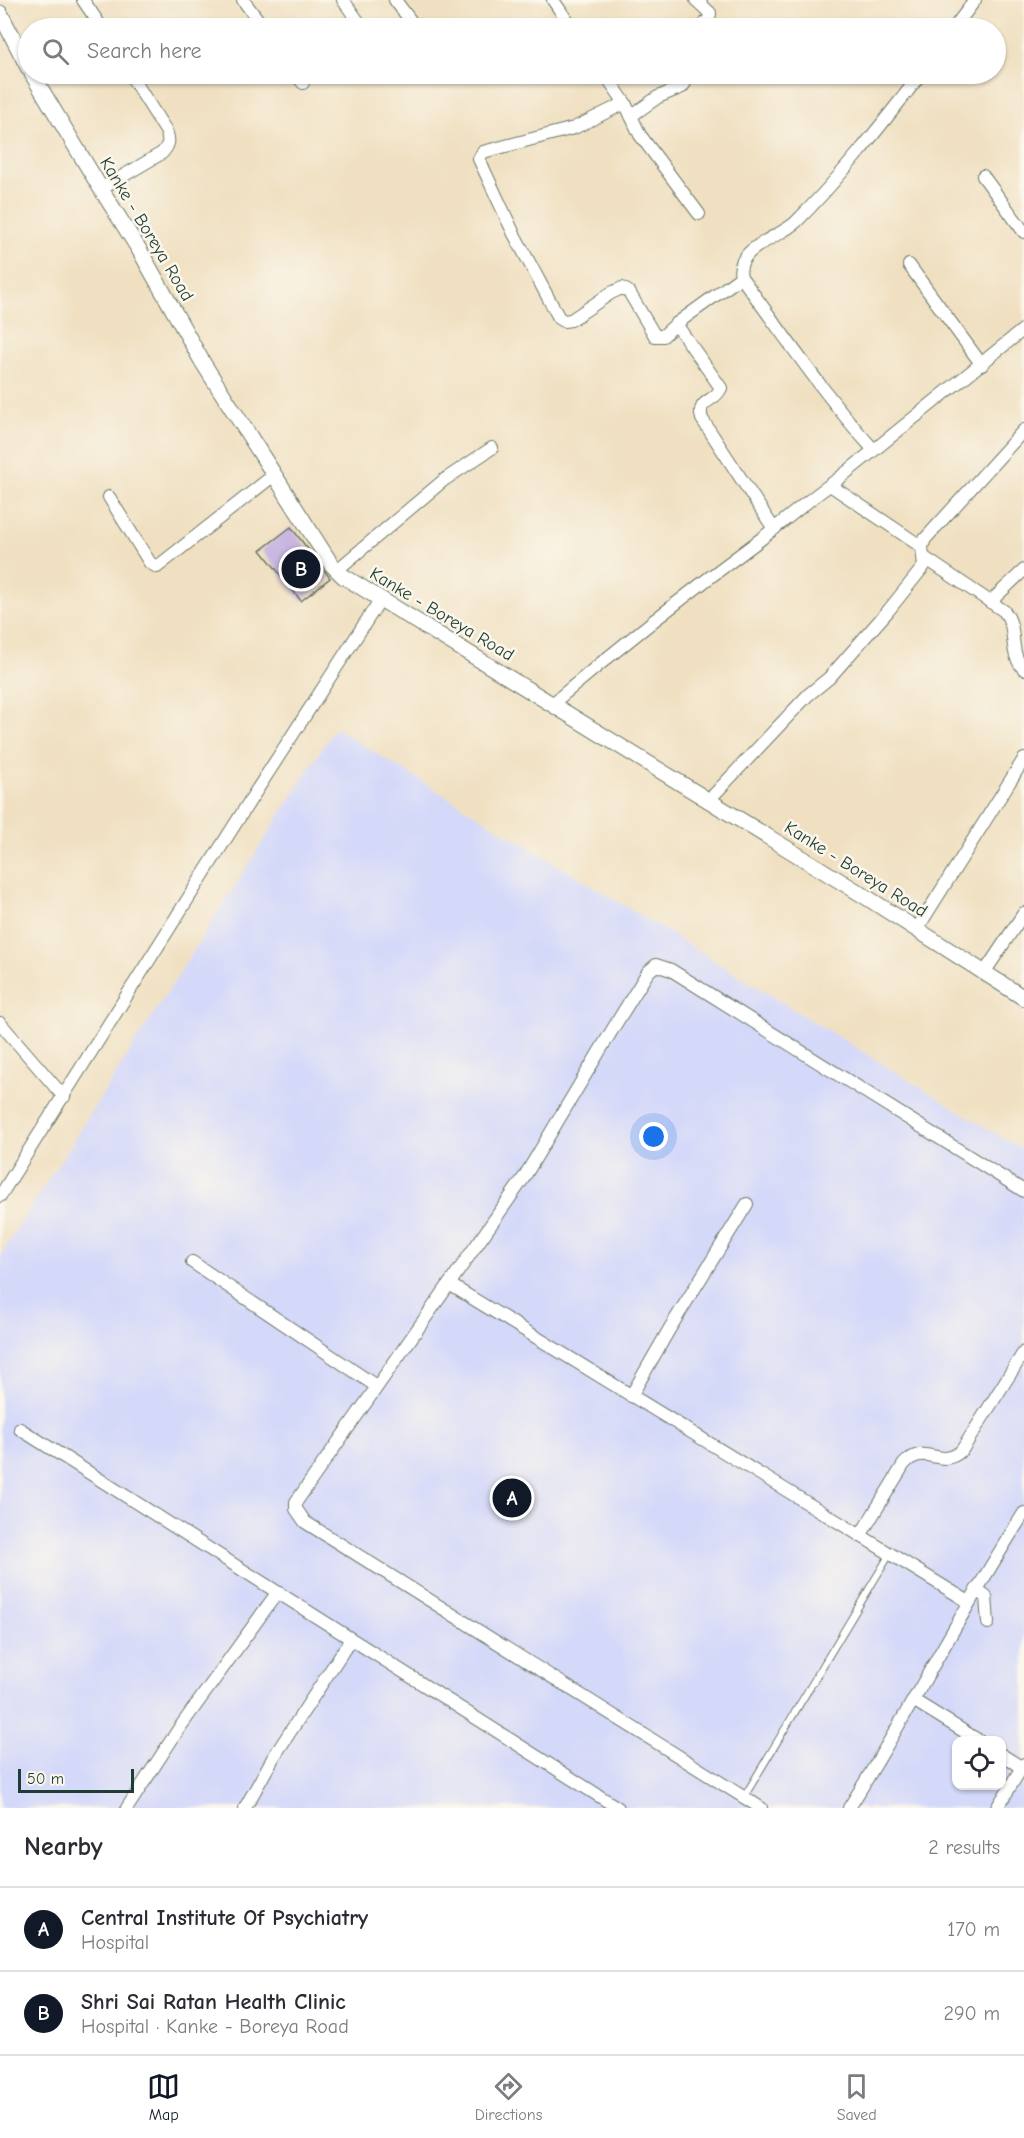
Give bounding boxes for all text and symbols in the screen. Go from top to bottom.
search box [18,18,1006,84]
icon: search [39,35,72,68]
text: Search here [87,38,202,64]
street label: Kanke - Boreya Road [95,153,198,305]
pin: B [282,546,320,592]
street label: Kanke - Boreya Road [366,563,518,666]
street label: Kanke - Boreya Road [780,817,931,922]
your location [639,1122,668,1151]
pin: A [492,1476,532,1520]
map controls [952,1736,1006,1790]
button: locate [952,1736,1006,1790]
scale bar [18,1766,134,1794]
text: 50 m [27,1770,64,1788]
text: Nearby [24,1832,103,1862]
text: 2 results [928,1836,1000,1859]
text: Central Institute Of Psychiatry [81,1905,368,1931]
text: A [38,1918,49,1941]
text: 170 m [947,1918,1000,1941]
text: Hospital [81,1931,149,1954]
text: Shri Sai Ratan Health Clinic [81,1989,346,2015]
text: B [37,2002,50,2025]
text: 290 m [944,2002,1000,2025]
text: Hospital · Kanke - Boreya Road [81,2015,349,2038]
tab: Map [147,2070,180,2124]
tab: Directions [475,2070,542,2124]
tab: Saved [837,2070,877,2124]

